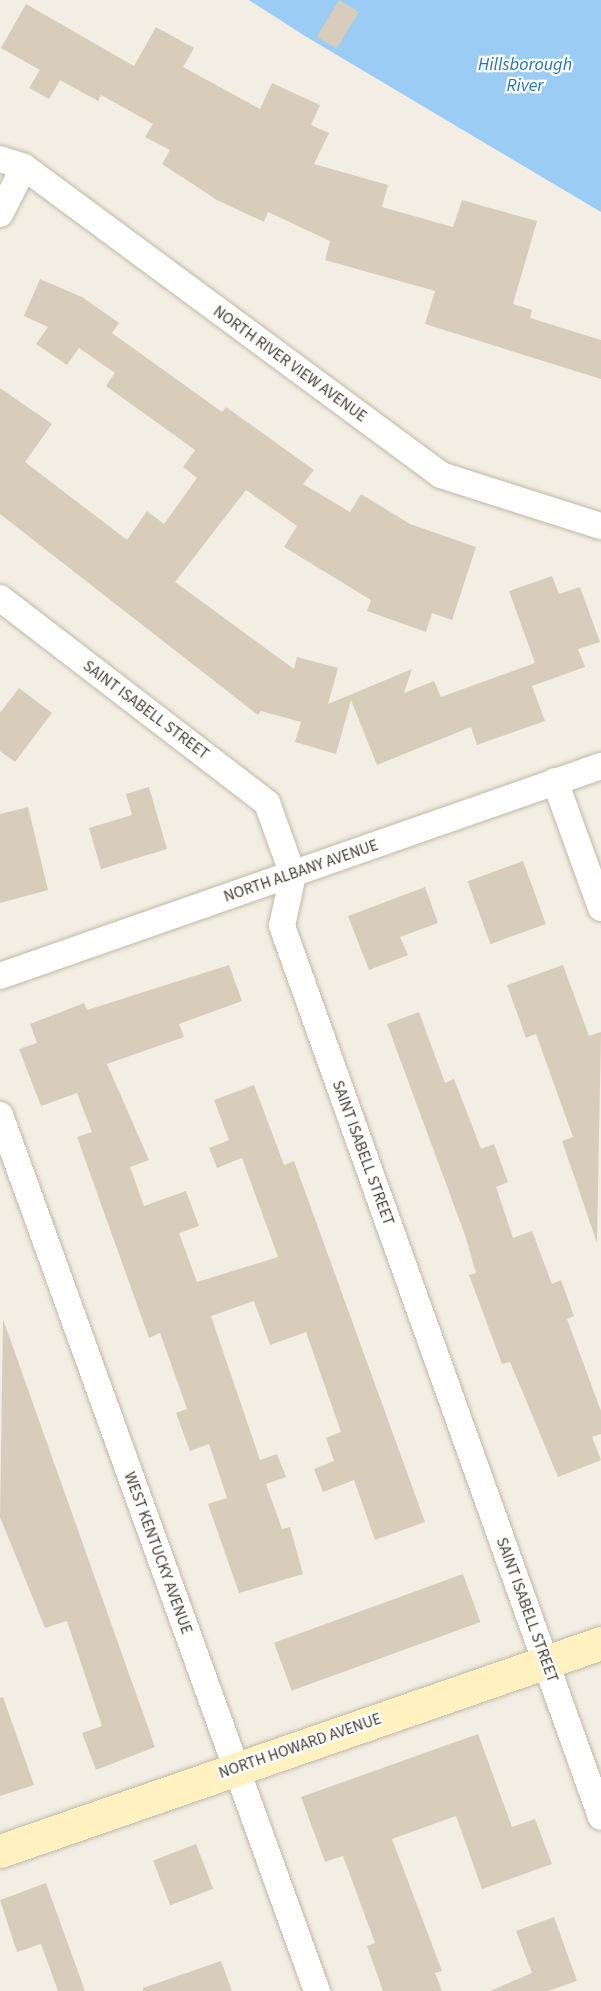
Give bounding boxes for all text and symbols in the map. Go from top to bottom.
water label: Hillsborough River [478,55,572,98]
street label: NORTH RIVER VIEW AVENUE [209,302,371,426]
street label: SAINT ISABELL STREET [79,656,213,764]
street label: NORTH ALBANY AVENUE [221,836,381,906]
street label: SAINT ISABELL STREET [328,1078,398,1228]
street label: WEST KENTUCKY AVENUE [120,1469,196,1637]
street label: SAINT ISABELL STREET [492,1535,562,1685]
street label: NORTH HOWARD AVENUE [216,1709,384,1783]

